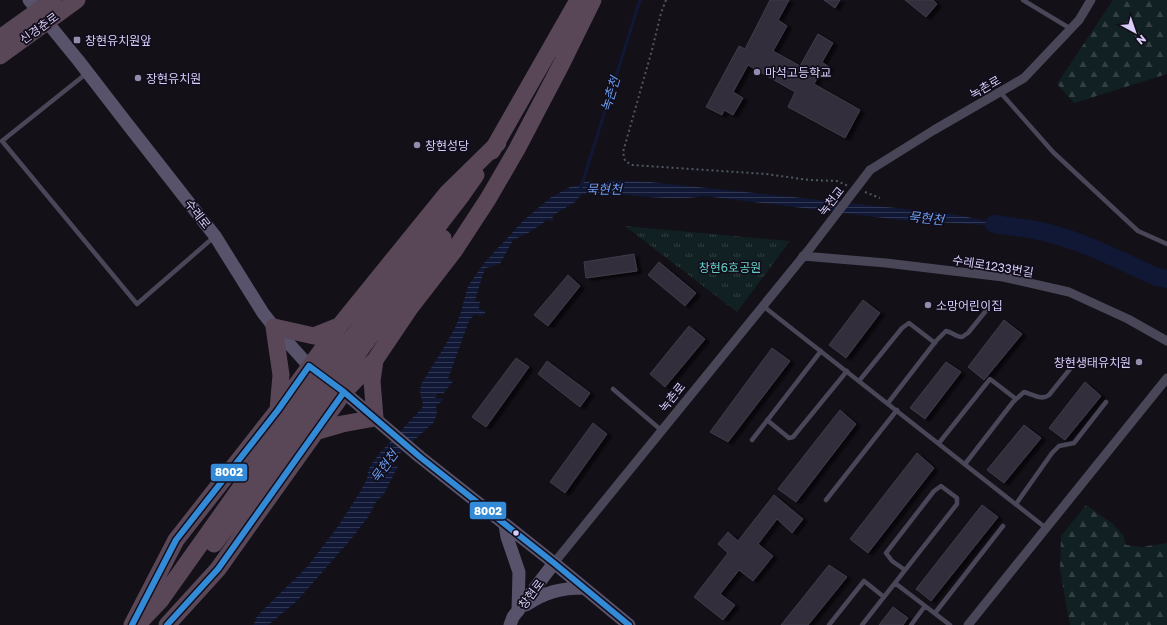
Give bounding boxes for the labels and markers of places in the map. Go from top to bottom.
place label: 창현유치원앞 [85,33,151,48]
marker: 창현유치원앞 [72,35,82,45]
place label: 마석고등학교 [765,65,831,80]
marker: 마석고등학교 [752,67,762,77]
place label: 장현유치원 [146,71,201,86]
marker: 장현유치원 [133,73,143,83]
place label: 창현성당 [425,138,469,153]
marker: 창현성당 [412,140,422,150]
place label: 소망어린이집 [936,298,1002,313]
marker: 소망어린이집 [923,300,933,310]
place label: 창현생태유치원 [1054,355,1131,370]
marker: 창현생태유치원 [1134,357,1144,367]
unlabelled marker [511,528,521,538]

